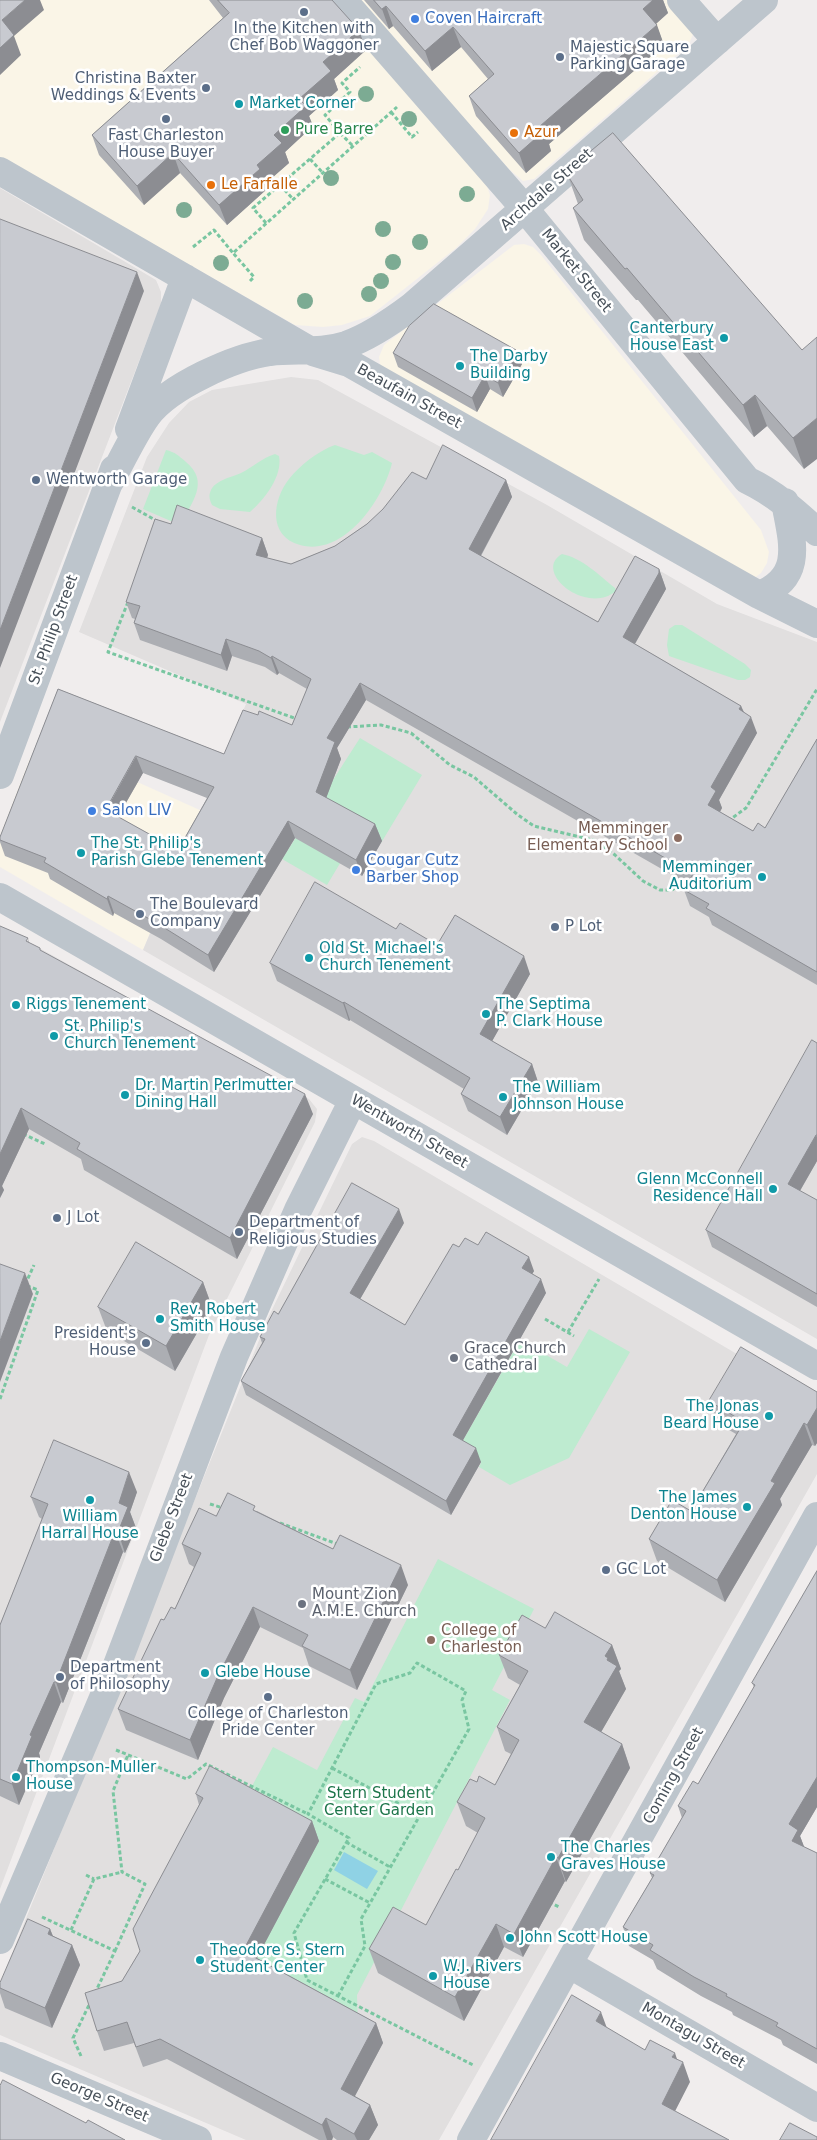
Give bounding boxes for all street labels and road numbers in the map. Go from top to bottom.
street label: Archdale Street [497,145,597,235]
street label: Market Street [537,226,615,316]
street label: Beaufain Street [354,361,464,433]
street label: St. Philip Street [26,572,82,688]
street label: Wentworth Street [347,1091,471,1173]
street label: Glebe Street [147,1471,197,1565]
street label: Coming Street [640,1724,708,1828]
street label: Montagu Street [638,1999,748,2073]
street label: George Street [47,2069,151,2127]

